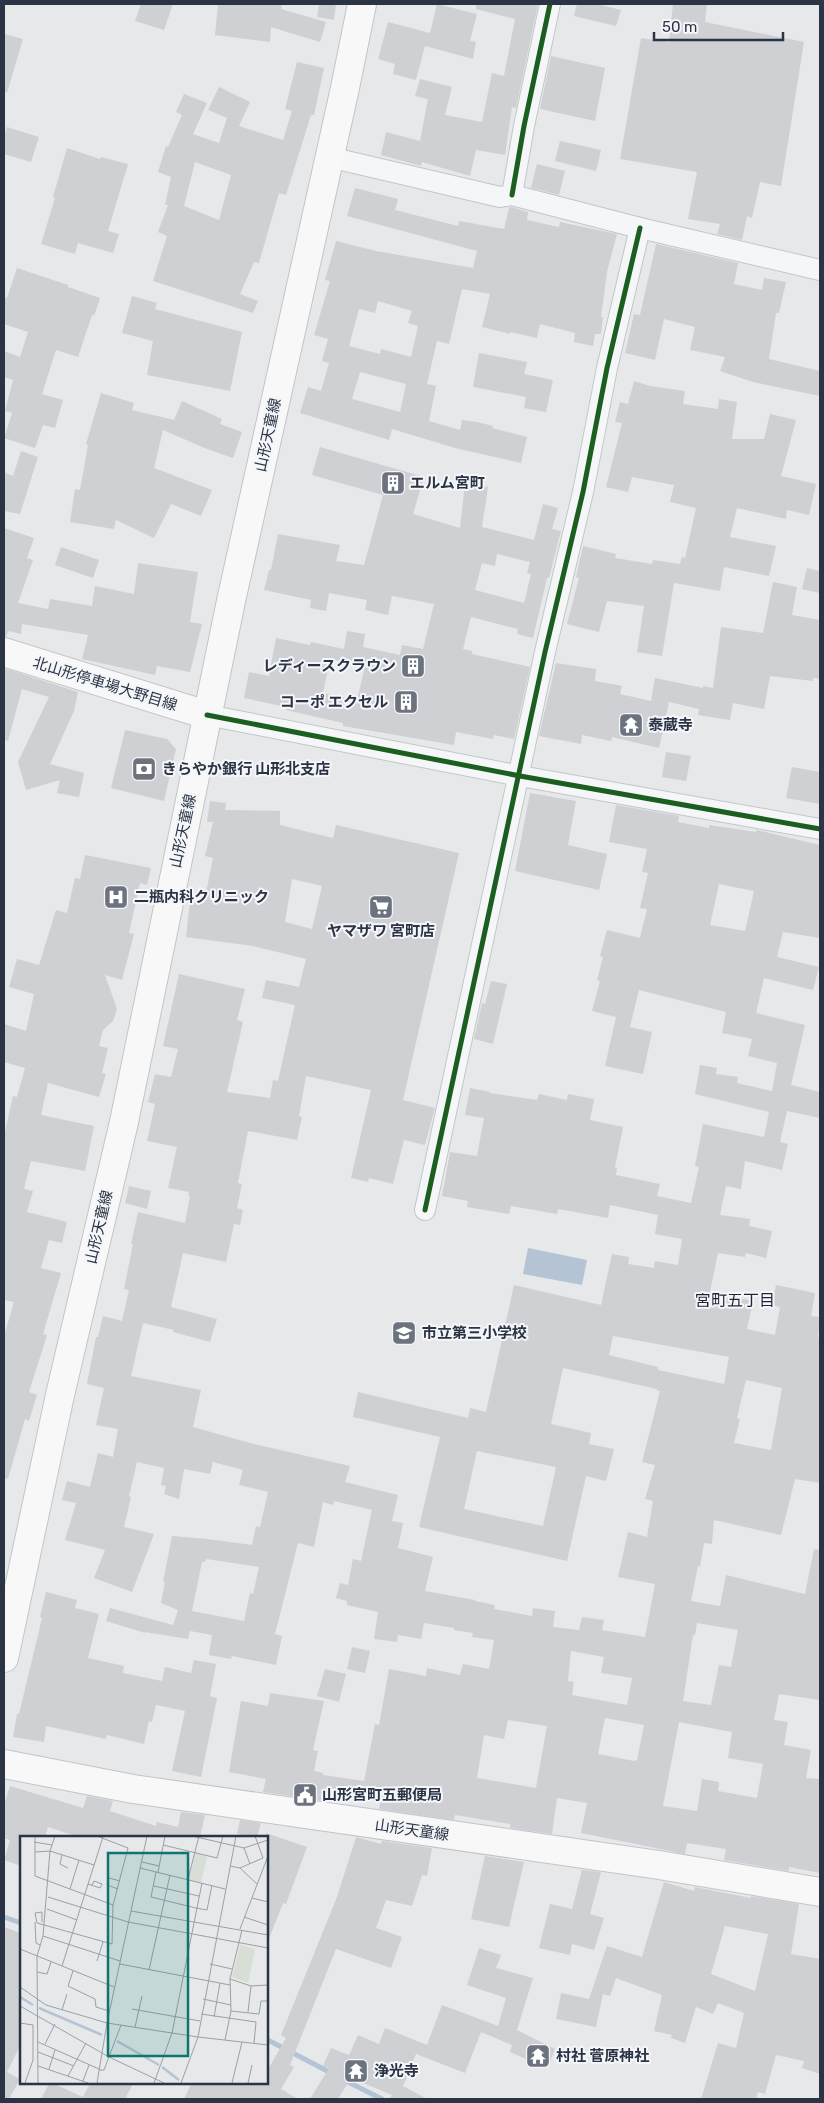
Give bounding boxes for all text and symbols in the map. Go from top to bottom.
scale bar [654,10,783,42]
text: 50 m [662,18,697,36]
street label: 山形天童線 [251,396,285,474]
building icon: エルム宮町 [380,470,406,496]
place label: エルム宮町 [410,474,485,492]
street label: 北山形停車場大野目線 [31,653,179,715]
building icon: レディースクラウン [400,653,426,679]
place label: レディースクラウン [263,657,396,675]
building icon: コーポ エクセル [393,689,419,715]
place label: コーポ エクセル [280,693,388,711]
temple icon: 泰蔵寺 [618,712,644,738]
place label: 泰蔵寺 [648,716,693,734]
bank icon: きらやか銀行 山形北支店 [131,756,157,782]
place label: きらやか銀行 山形北支店 [162,760,330,778]
street label: 山形天童線 [166,792,200,870]
hospital icon: 二瓶内科クリニック [103,884,129,910]
place label: 二瓶内科クリニック [134,888,269,906]
supermarket icon: ヤマザワ 宮町店 [368,894,394,920]
place label: ヤマザワ 宮町店 [327,922,435,940]
street label: 山形天童線 [82,1188,116,1266]
district label: 宮町五丁目 [695,1291,775,1310]
school or university icon: 市立第三小学校 [391,1320,417,1346]
place label: 市立第三小学校 [422,1324,527,1342]
public building icon: 山形宮町五郵便局 [292,1782,318,1808]
place label: 山形宮町五郵便局 [322,1786,442,1804]
street label: 山形天童線 [374,1816,450,1844]
inset map [20,1836,268,2083]
temple icon: 村社 菅原神社 [525,2043,551,2069]
place label: 村社 菅原神社 [556,2047,649,2065]
temple icon: 浄光寺 [343,2058,369,2084]
place label: 浄光寺 [374,2062,419,2080]

